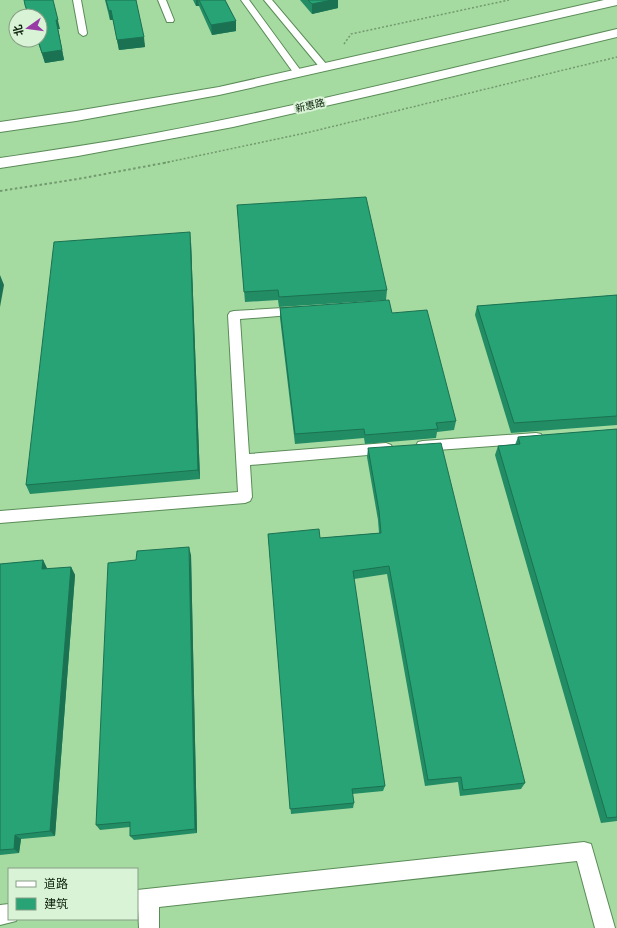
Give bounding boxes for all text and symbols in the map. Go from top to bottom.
north arrow [8,8,48,48]
text: 北 [10,23,26,37]
street label: 新惠路 [294,96,326,115]
legend [8,868,138,920]
text: 道路 [44,876,68,892]
text: 建筑 [44,896,68,912]

